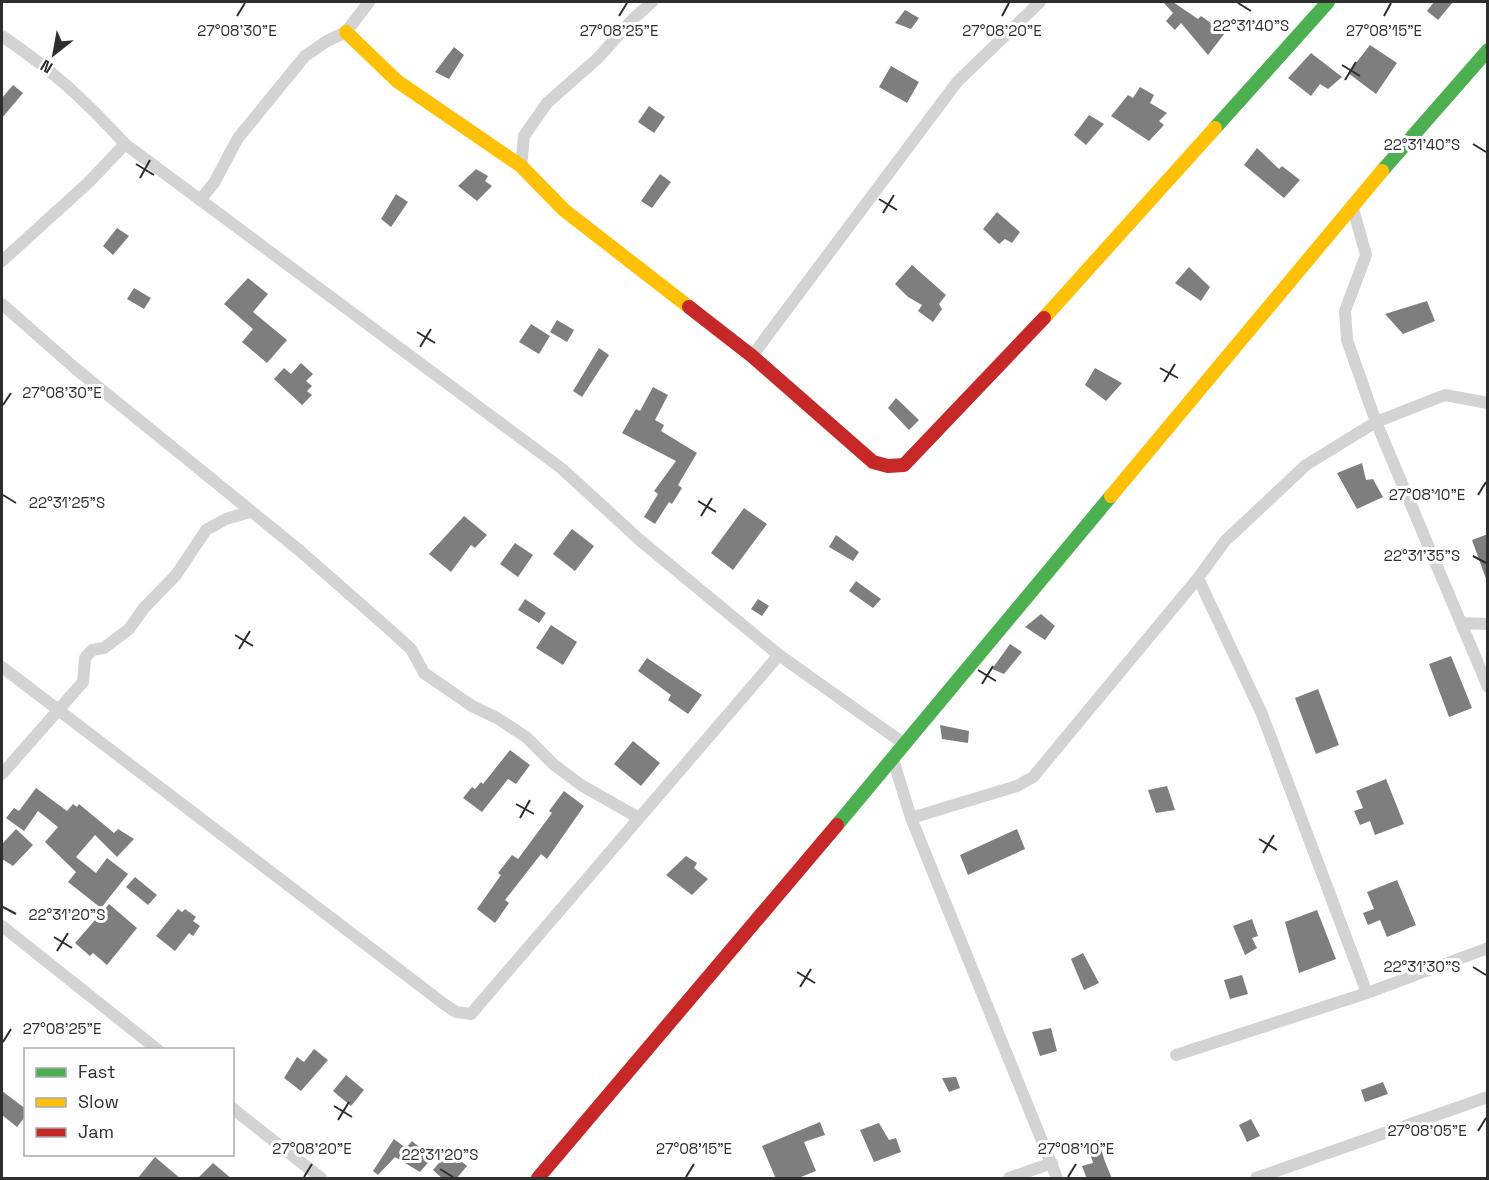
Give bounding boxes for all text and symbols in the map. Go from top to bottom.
text: 22°31'40"S [1213,16,1289,35]
text: 27°08'30"E [197,21,277,40]
text: 27°08'25"E [580,21,658,40]
text: 27°08'20"E [962,21,1042,40]
text: 27°08'15"E [1346,21,1422,40]
north arrow [24,24,84,84]
text: N [37,55,57,78]
text: 22°31'40"S [1384,135,1460,154]
text: 27°08'30"E [22,383,102,402]
text: 27°08'10"E [1389,485,1465,504]
text: 22°31'25"S [29,493,105,512]
text: 22°31'35"S [1384,546,1460,565]
text: 22°31'20"S [29,905,105,924]
text: 22°31'30"S [1384,957,1460,976]
text: 27°08'25"E [23,1019,101,1038]
legend [24,1048,234,1156]
text: Fast [78,1060,115,1083]
text: Slow [78,1090,119,1113]
text: Jam [78,1120,114,1143]
text: 27°08'05"E [1387,1121,1467,1140]
text: 27°08'20"E [272,1139,352,1158]
text: 27°08'15"E [656,1139,732,1158]
text: 27°08'10"E [1038,1139,1114,1158]
text: 22°31'20"S [402,1145,478,1164]

